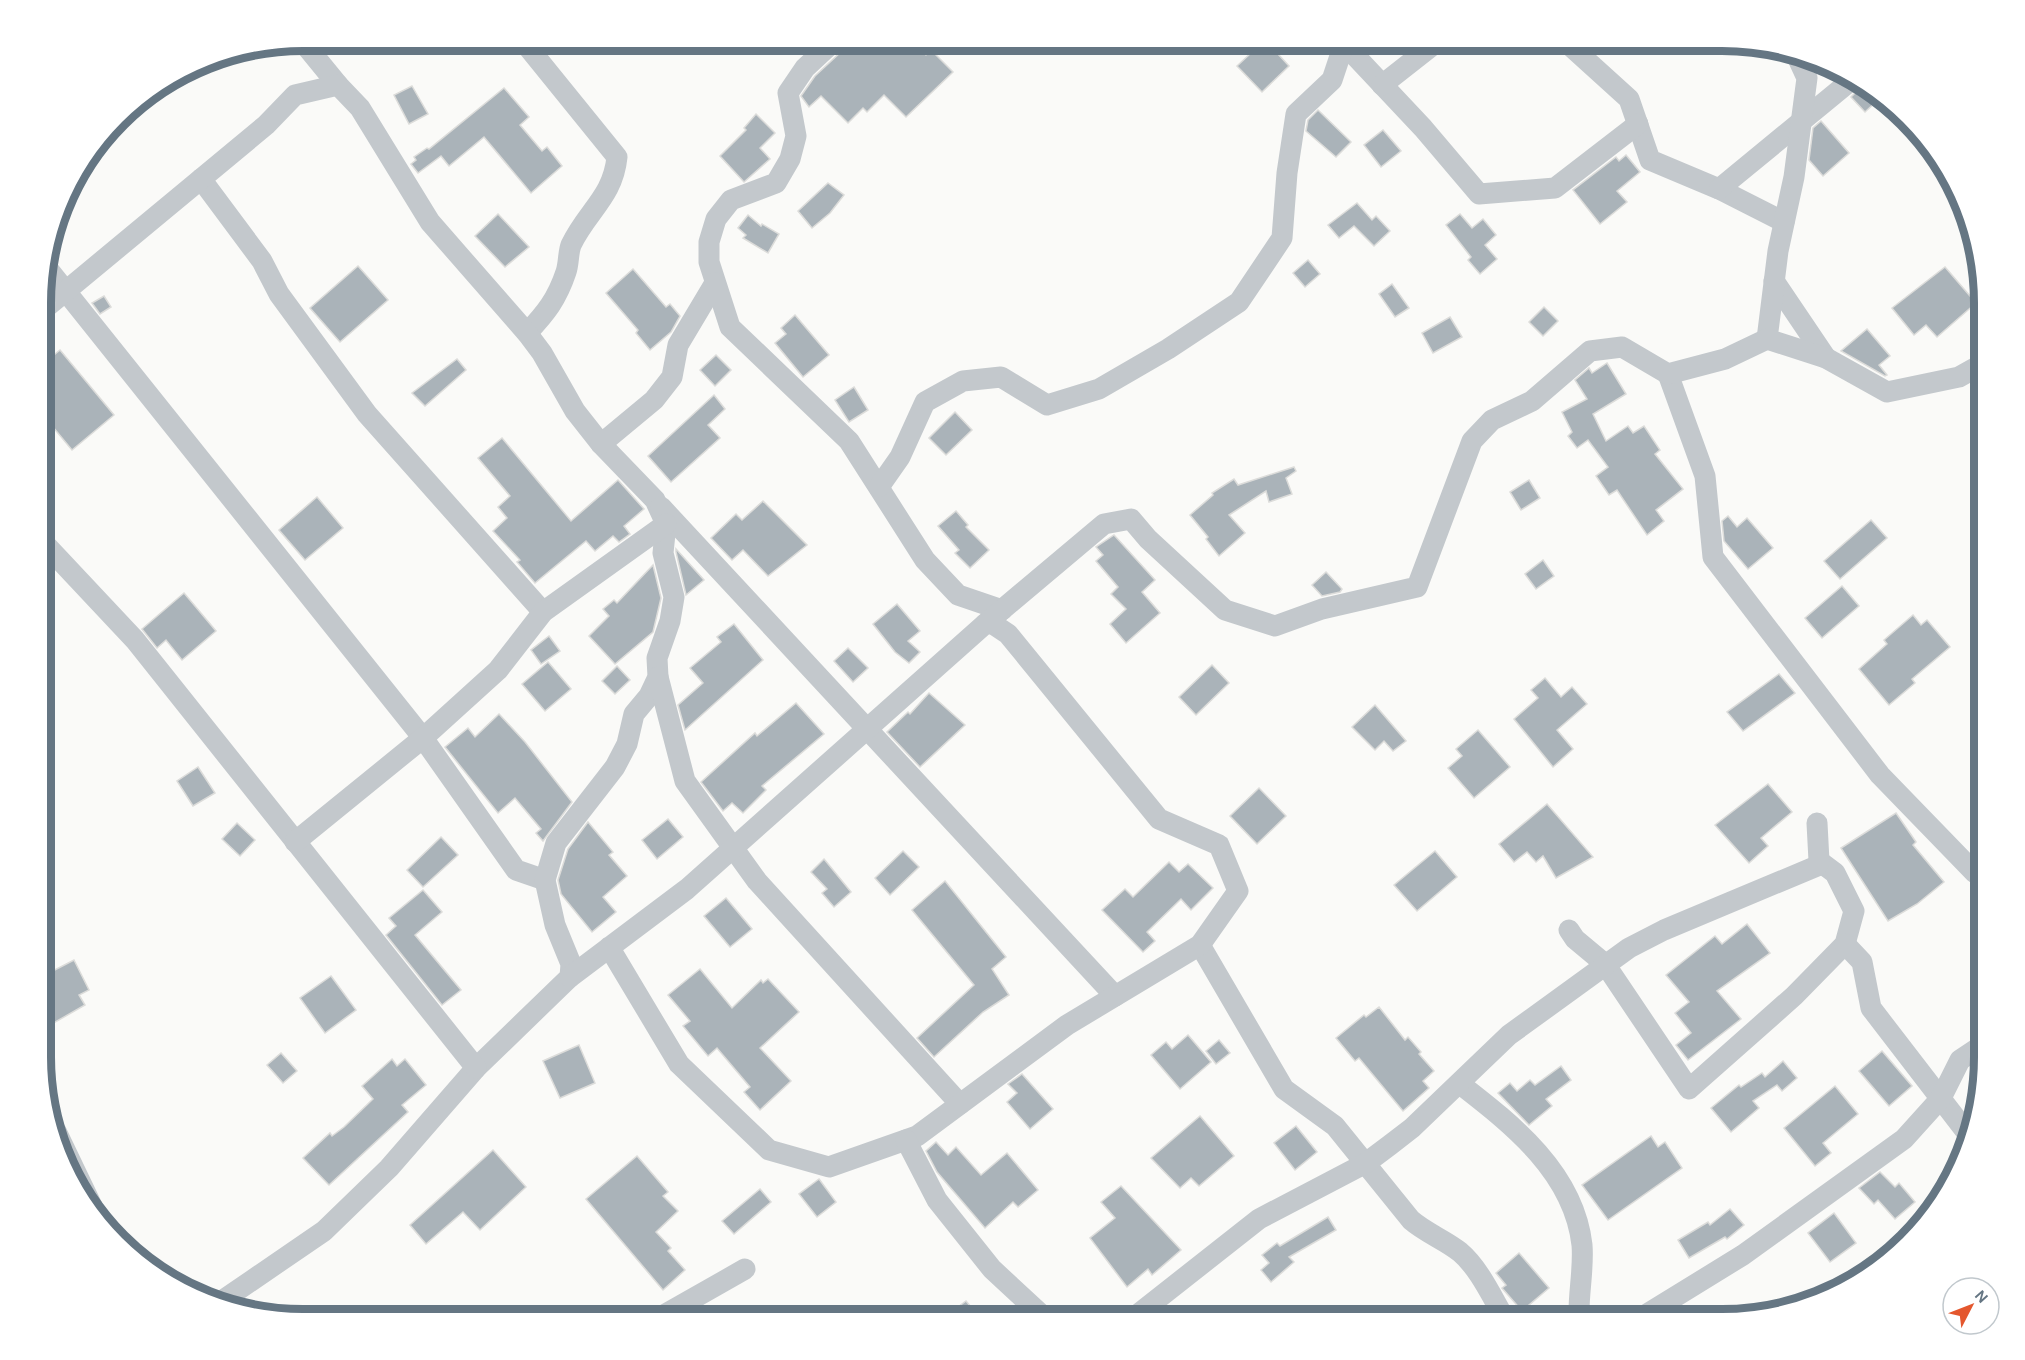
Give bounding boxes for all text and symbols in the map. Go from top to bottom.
north arrow [1941,1276,2001,1336]
text: N [1971,1286,1993,1307]

